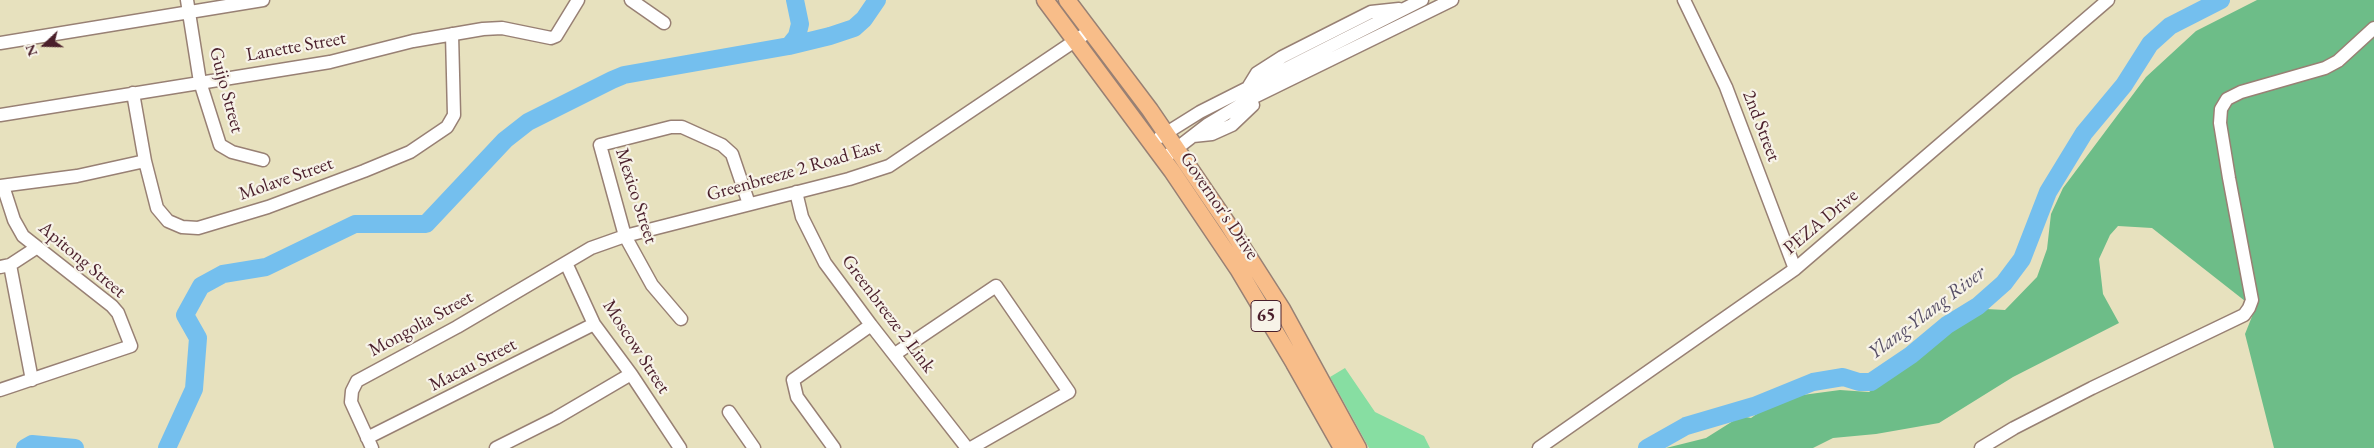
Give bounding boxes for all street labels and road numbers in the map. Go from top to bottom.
street label: Lanette Street [244,27,348,67]
street label: Guijo Street [204,45,248,135]
street label: 2nd Street [1737,87,1785,165]
street label: Greenbreeze 2 Road East [704,135,884,207]
street label: Mexico Street [610,145,662,247]
street label: Governor's Drive [1175,148,1263,264]
street label: Molave Street [236,152,336,206]
street label: PEZA Drive [1779,184,1863,260]
street label: Apitong Street [34,217,130,303]
street label: Greenbreeze 2 Link [836,251,940,377]
street label: Mongolia Street [365,286,477,362]
street label: Moscow Street [597,296,675,398]
road number: 65 [1251,300,1281,332]
street label: Macau Street [426,333,520,397]

